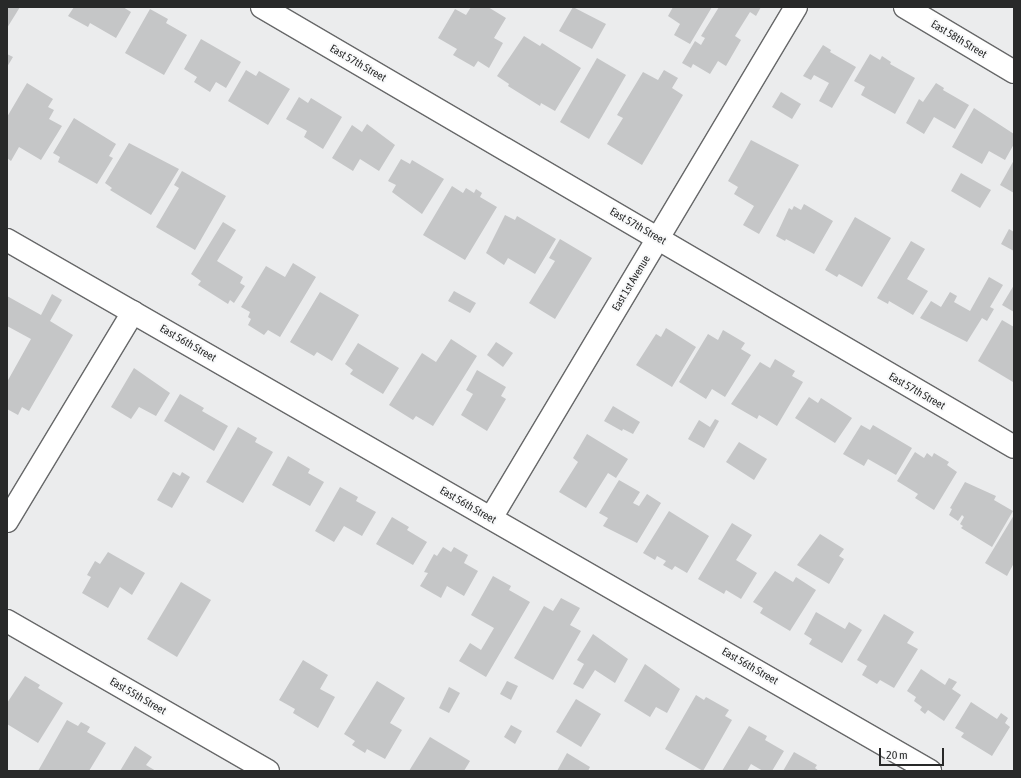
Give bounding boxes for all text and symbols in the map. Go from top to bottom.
street label: East 58th Street [929,17,989,61]
street label: East 57th Street [327,42,389,84]
street label: East 57th Street [607,205,669,247]
street label: East 1st Avenue [609,253,653,313]
street label: East 56th Street [157,322,219,364]
street label: East 57th Street [886,370,948,412]
street label: East 56th Street [437,484,499,526]
street label: East 56th Street [719,645,781,687]
street label: East 55th Street [107,675,169,717]
scale bar [881,740,946,766]
text: 20 m [886,748,908,762]

